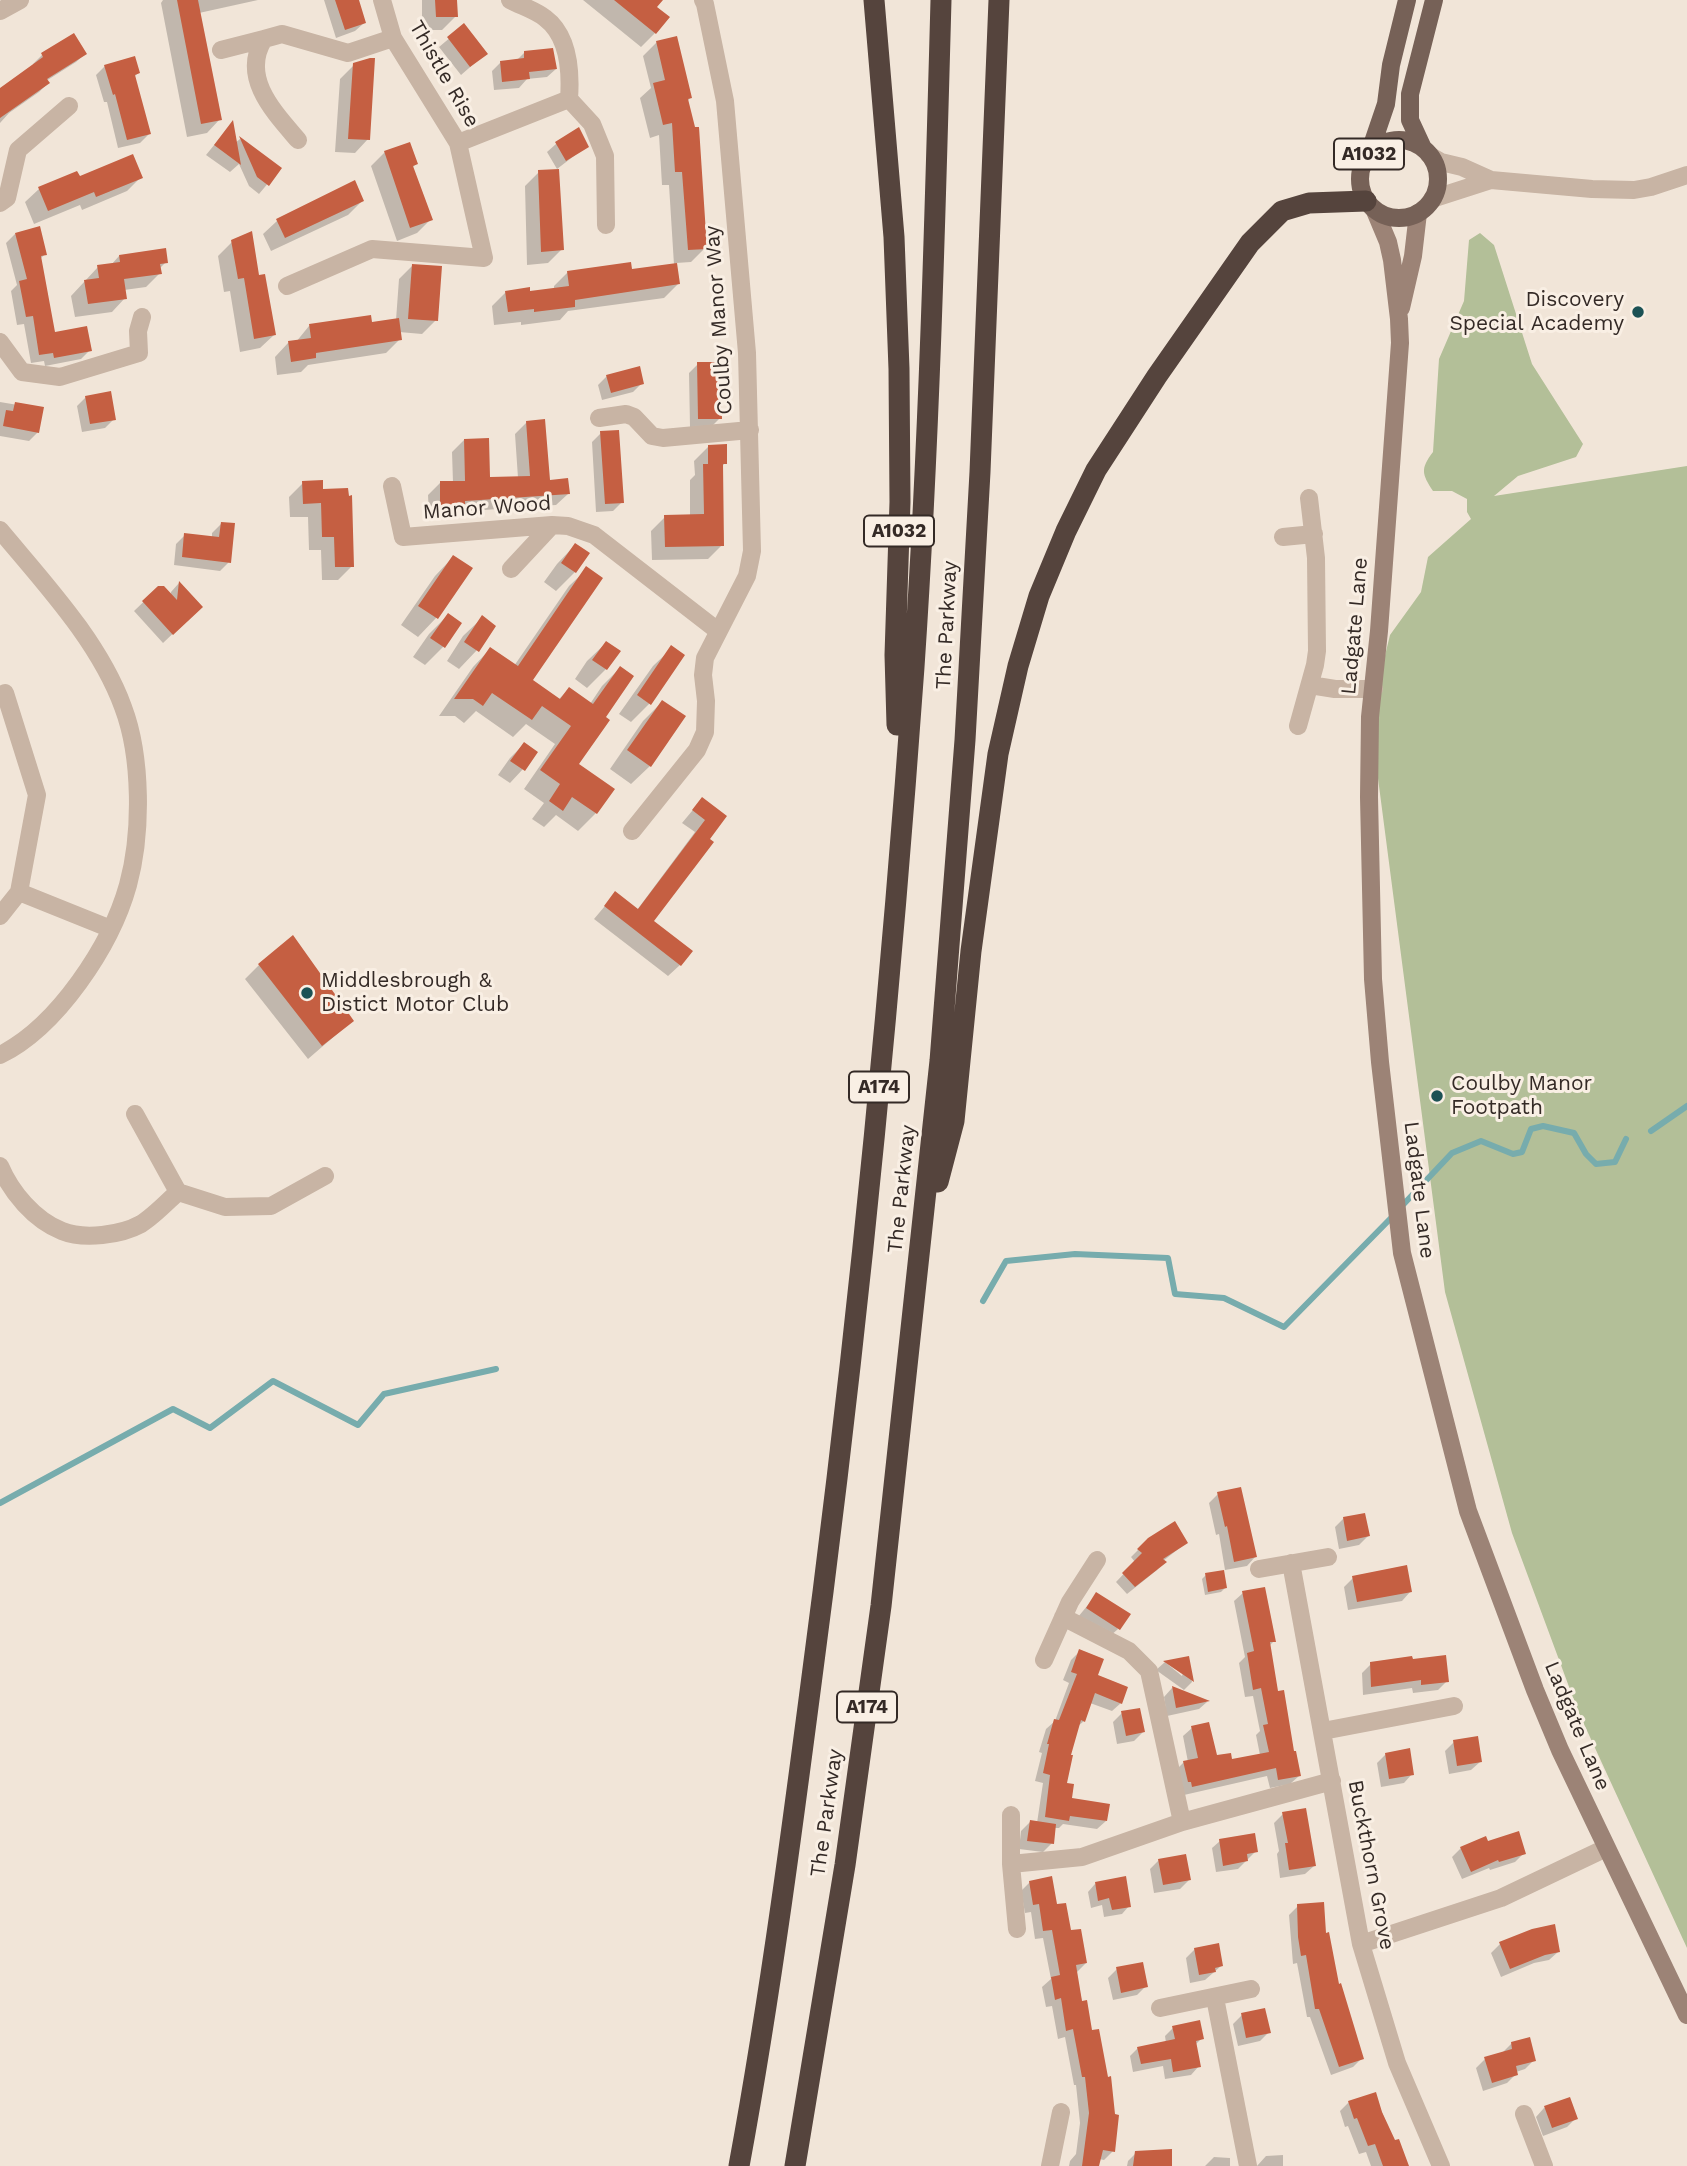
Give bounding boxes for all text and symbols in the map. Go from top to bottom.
street label: Thistle Rise [403,16,485,132]
road number: A1032 [1334,138,1404,170]
street label: Coulby Manor Way [700,224,738,416]
place label: Discovery Special Academy [1449,287,1624,337]
marker: Discovery Special Academy [1630,304,1646,320]
street label: Manor Wood [422,491,552,525]
road number: A1032 [864,516,934,546]
street label: Ladgate Lane [1336,556,1374,696]
street label: The Parkway [931,560,963,690]
place label: Middlesbrough & Distict Motor Club [321,968,509,1018]
marker: Middlesbrough & Distict Motor Club [299,985,315,1001]
place label: Coulby Manor Footpath [1451,1071,1592,1121]
road number: A174 [849,1072,909,1102]
marker: Coulby Manor Footpath [1429,1088,1445,1104]
street label: Ladgate Lane [1398,1120,1440,1260]
street label: The Parkway [883,1123,921,1255]
street label: Ladgate Lane [1538,1658,1616,1794]
road number: A174 [837,1692,897,1722]
street label: The Parkway [806,1747,848,1879]
street label: Buckthorn Grove [1342,1778,1400,1952]

